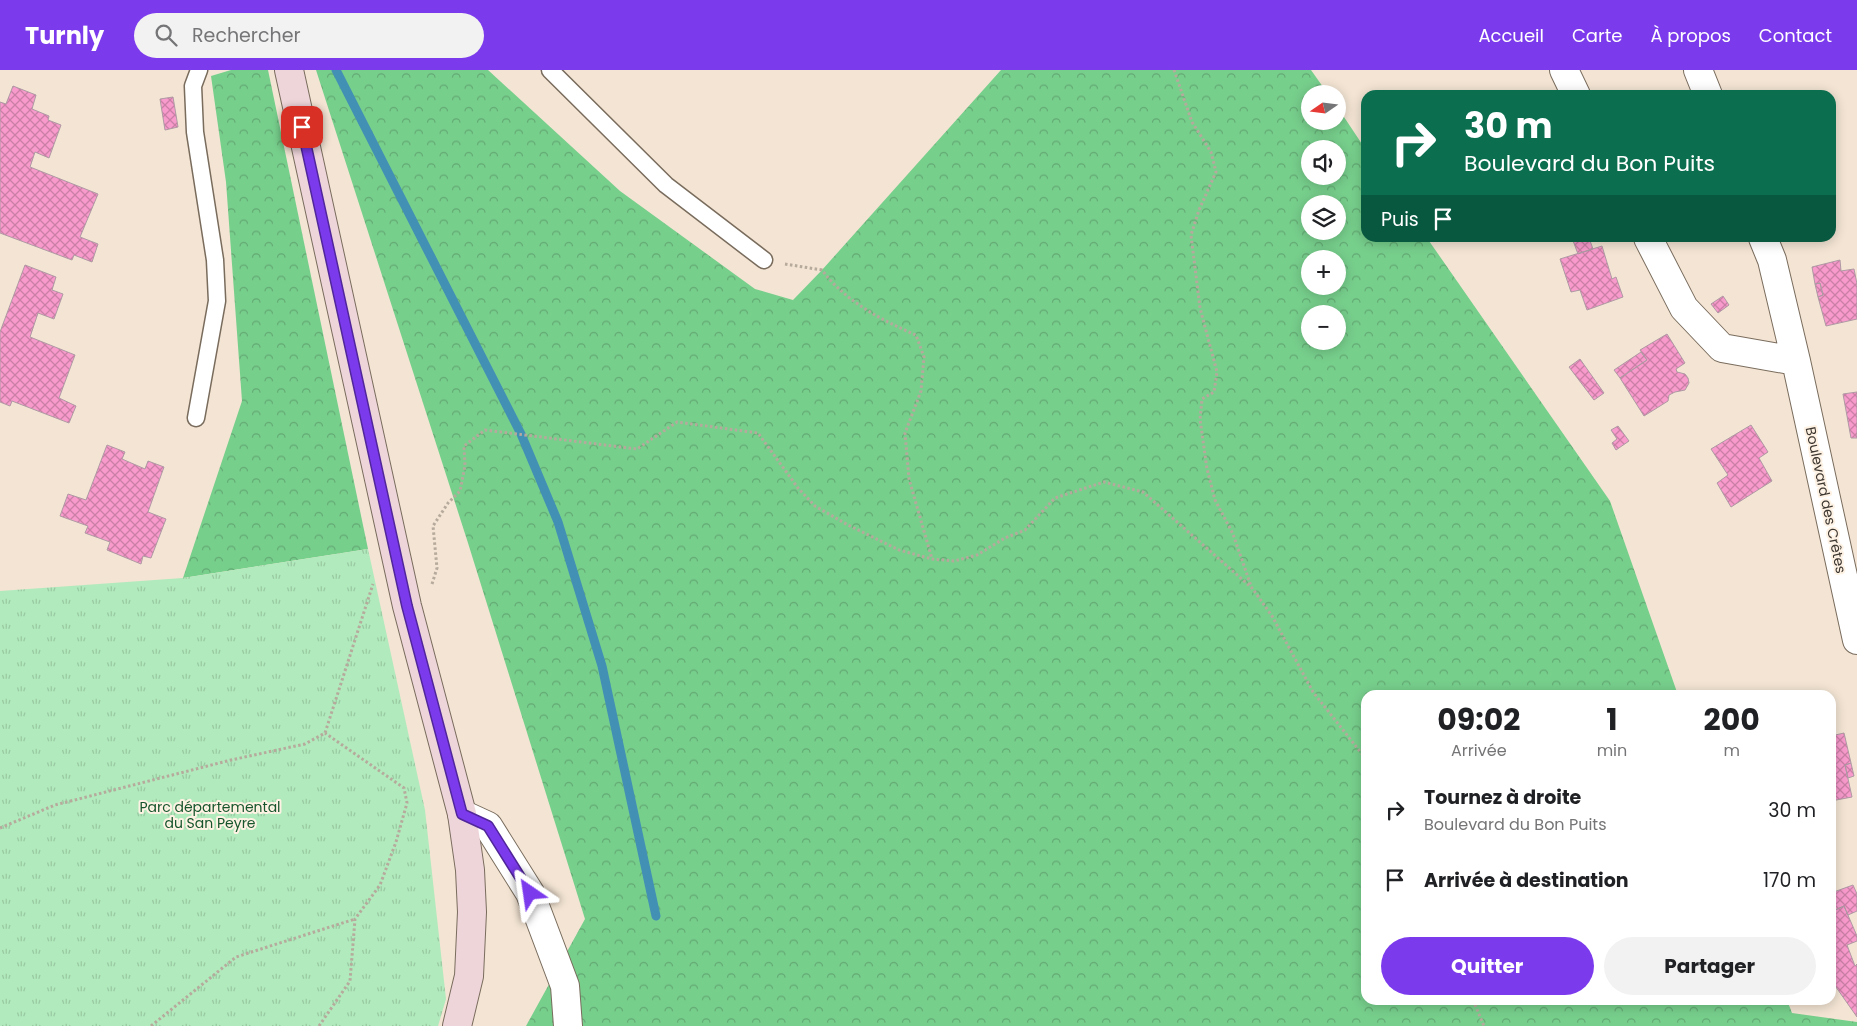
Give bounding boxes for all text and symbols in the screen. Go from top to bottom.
search box [134,13,484,58]
text: Turnly [25,19,104,52]
icon: search [152,21,180,49]
text: Rechercher [192,22,301,49]
text: Accueil [1478,23,1544,48]
text: Carte [1572,23,1622,48]
text: À propos [1650,23,1731,48]
text: Contact [1759,23,1832,48]
north arrow [1301,85,1346,130]
map controls [1301,85,1346,350]
text: 30 m [1464,101,1552,150]
pin [281,106,323,148]
icon: right [1381,110,1446,175]
icon: arrive [288,113,316,141]
button: sound [1301,140,1346,185]
text: Boulevard du Bon Puits [1464,148,1715,179]
button: layers [1301,195,1346,240]
icon: arrive [1429,205,1457,233]
text: Puis [1381,206,1419,233]
button: + [1301,250,1346,295]
button: − [1301,305,1346,350]
street label: Boulevard des Crêtes [1801,425,1851,575]
text: 09:02 [1437,698,1520,741]
text: 1 [1606,698,1618,741]
text: 200 [1704,698,1760,741]
text: Arrivée [1451,739,1507,762]
text: min [1597,739,1627,762]
text: m [1723,739,1740,762]
text: Tournez à droite [1424,784,1581,811]
icon: right [1381,796,1409,824]
park label: Parc départemental du San Peyre [139,797,281,833]
text: 30 m [1768,797,1816,824]
text: Boulevard du Bon Puits [1424,813,1607,836]
position arrow [503,866,555,918]
icon: arrive [1381,866,1409,894]
text: Arrivée à destination [1424,867,1629,894]
text: 170 m [1763,867,1816,894]
button: Quitter [1381,937,1594,995]
button: Partager [1604,937,1816,995]

